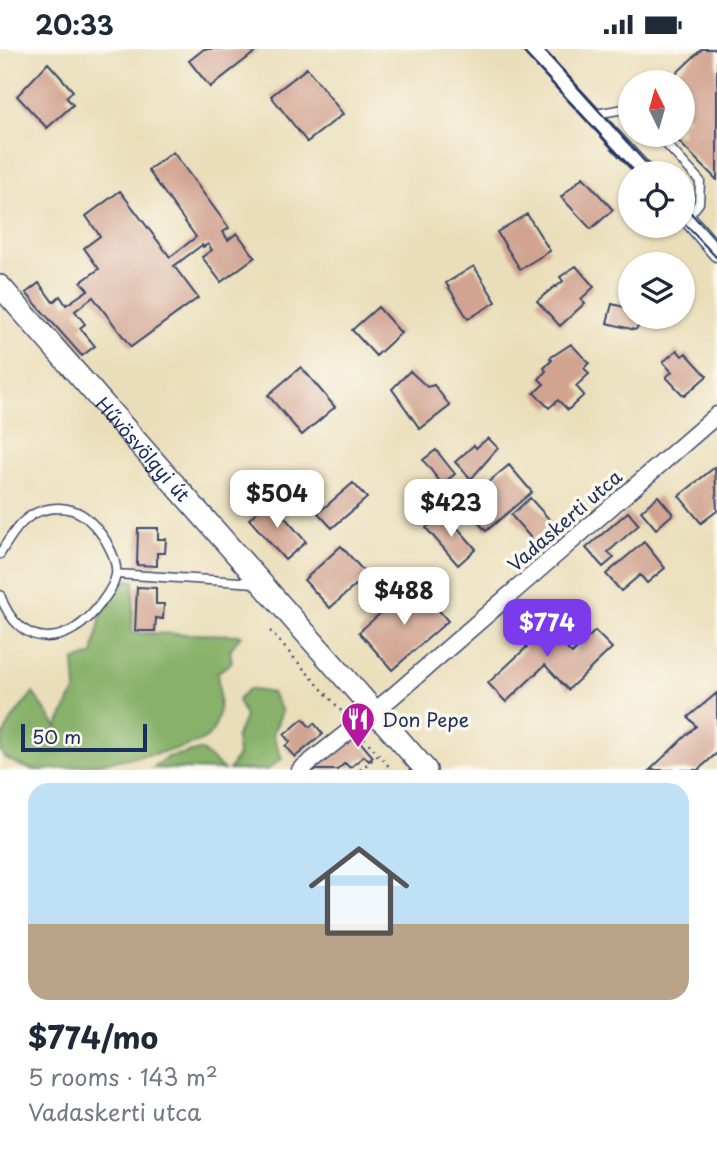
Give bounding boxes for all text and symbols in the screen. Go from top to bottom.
text: 20:33 [35,5,114,44]
north arrow [618,70,695,147]
map controls [618,70,695,329]
button: locate [618,161,695,238]
button: layers [618,252,695,329]
street label: Hűvösvölgyi út [89,390,197,508]
street label: Vadaskerti utca [501,462,627,578]
pin: $504 [236,470,318,530]
text: $504 [246,475,308,510]
pin: $423 [410,479,492,539]
text: $423 [420,484,482,519]
pin: $488 [363,567,445,627]
text: $488 [374,572,434,607]
pin: $774 [506,599,588,659]
text: $774 [519,604,575,639]
restaurant icon: Don Pepe [339,700,377,749]
place label: Don Pepe [382,705,469,733]
scale bar [21,721,147,753]
text: 50 m [32,722,81,750]
icon: home [296,828,422,954]
text: $774/mo [28,1014,158,1059]
text: 5 rooms · 143 m² [28,1059,218,1094]
text: Vadaskerti utca [28,1094,201,1129]

